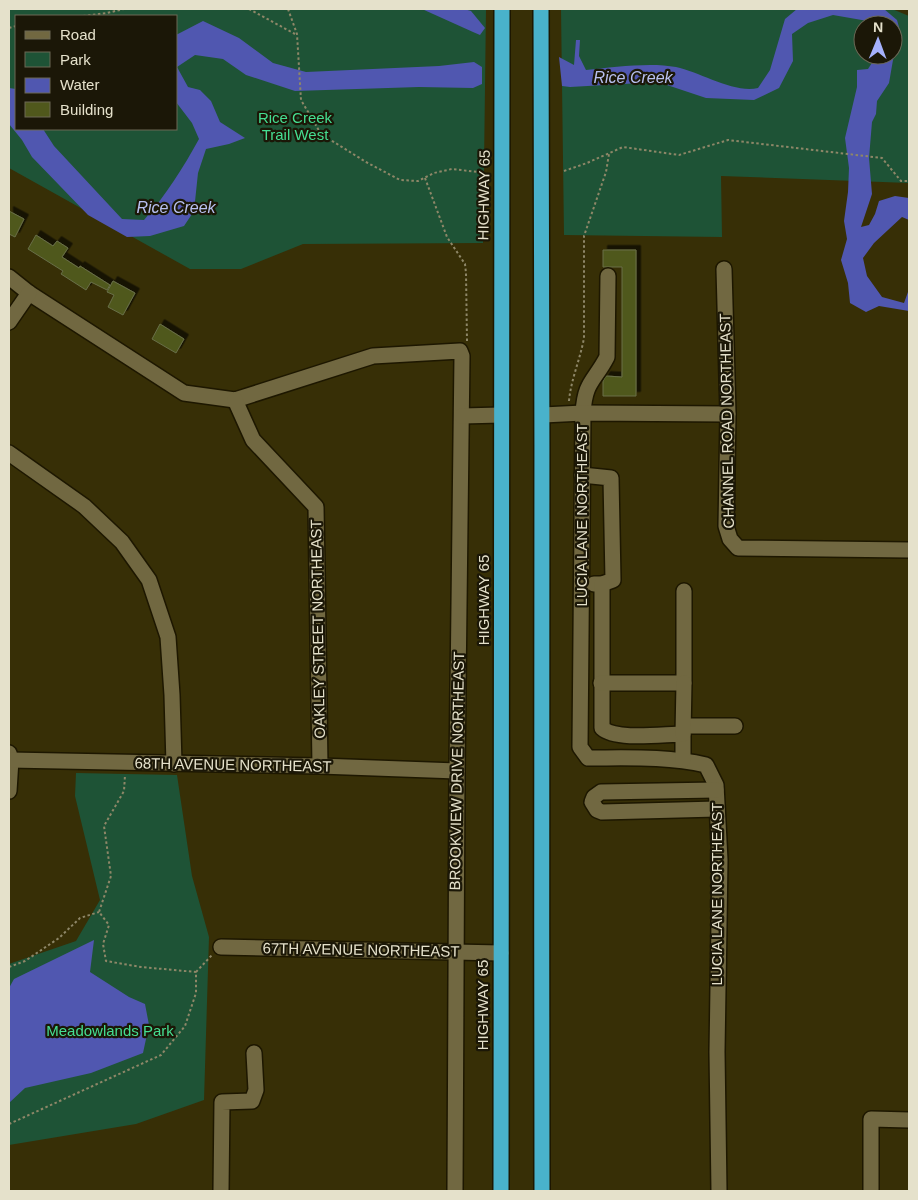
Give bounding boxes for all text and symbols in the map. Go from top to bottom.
legend [15,15,178,130]
north arrow [853,15,903,65]
text: N [873,19,883,35]
text: Road [60,26,96,43]
text: Park [60,51,91,68]
water label: Rice Creek [593,69,674,86]
text: Water [60,76,99,93]
text: Building [60,101,113,118]
park label: Rice Creek Trail West [258,109,333,143]
street label: HIGHWAY 65 [474,150,493,240]
water label: Rice Creek [136,199,217,216]
street label: CHANNEL ROAD NORTHEAST [716,313,737,529]
street label: LUCIA LANE NORTHEAST [573,423,590,607]
street label: OAKLEY STREET NORTHEAST [307,519,328,739]
street label: HIGHWAY 65 [475,555,492,645]
street label: BROOKVIEW DRIVE NORTHEAST [446,651,467,891]
street label: 68TH AVENUE NORTHEAST [134,754,332,775]
street label: LUCIA LANE NORTHEAST [708,802,725,986]
street label: 67TH AVENUE NORTHEAST [262,939,460,960]
street label: HIGHWAY 65 [474,960,491,1050]
park label: Meadowlands Park [46,1022,174,1039]

